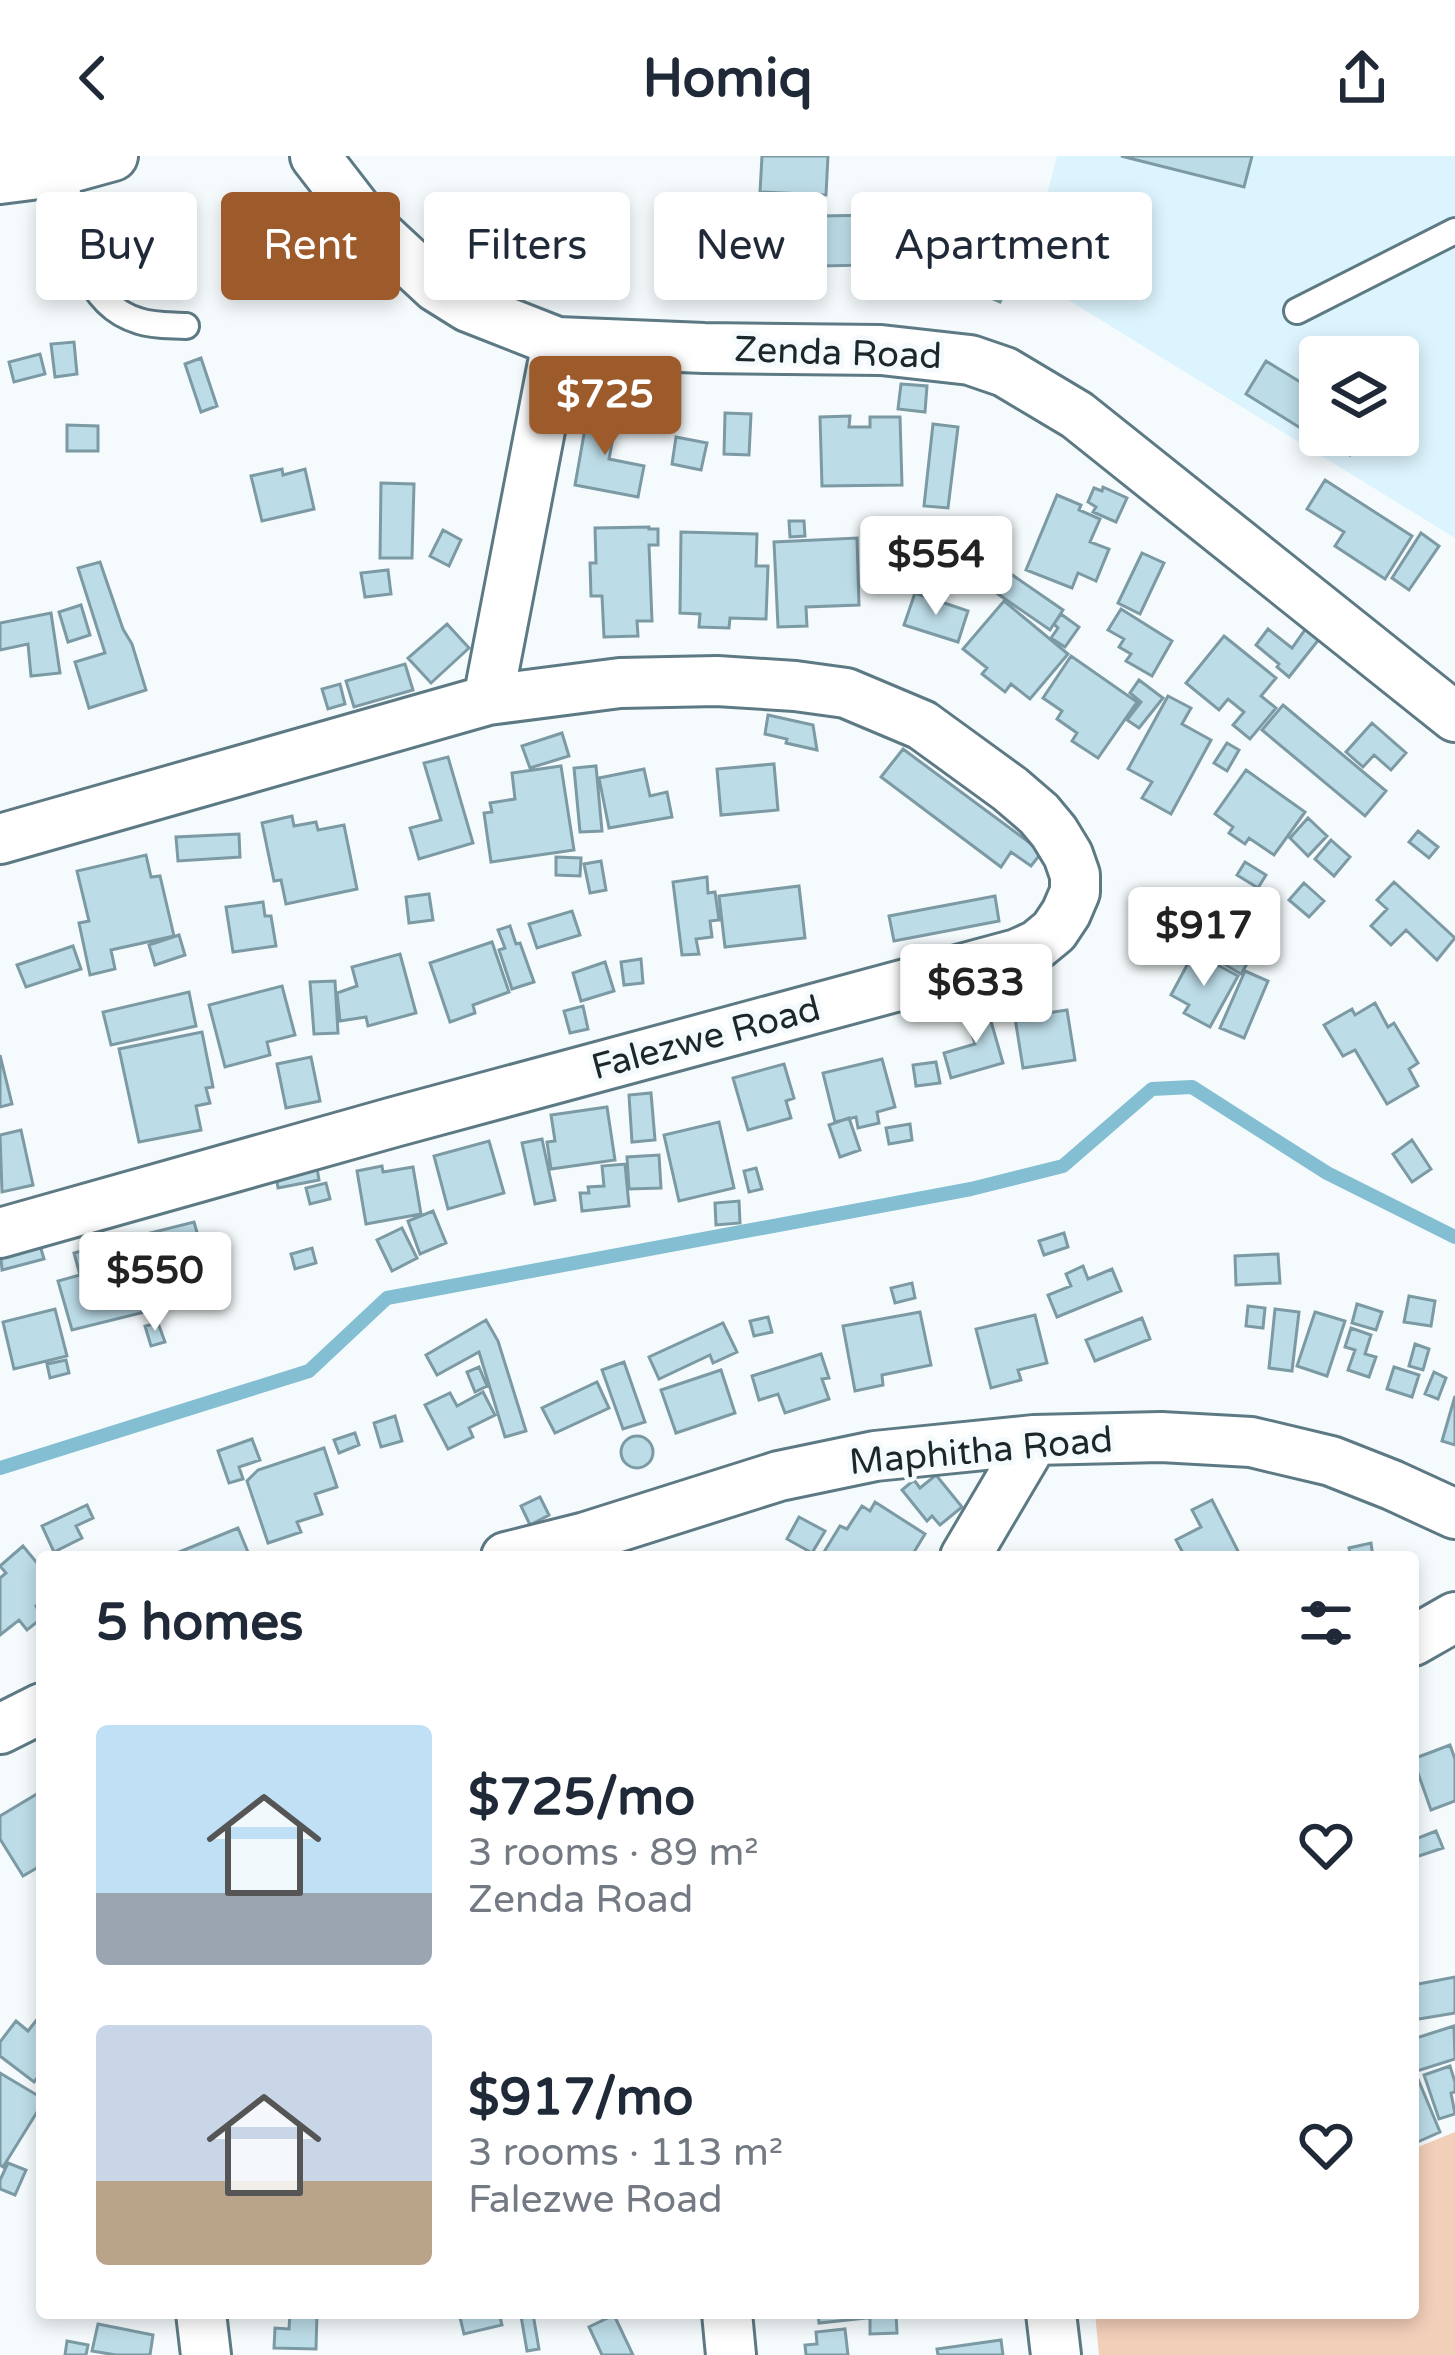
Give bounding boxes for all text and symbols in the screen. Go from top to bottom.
icon: back [60,45,126,111]
icon: share [1329,45,1395,111]
text: Homiq [643,46,812,111]
chip: Buy [36,192,197,300]
chip: Rent [221,192,400,300]
chip: Filters [424,192,630,300]
chip: New [654,192,827,300]
chip: Apartment [851,192,1152,300]
street label: Zenda Road [733,328,943,378]
map controls [1299,336,1419,456]
button: layers [1299,336,1419,456]
pin: $725 [534,356,676,458]
text: $725 [556,371,654,418]
pin: $554 [865,516,1007,618]
text: $554 [887,531,985,578]
pin: $917 [1133,887,1275,989]
text: $917 [1155,902,1253,949]
pin: $633 [905,944,1047,1046]
text: $633 [927,959,1025,1006]
street label: Falezwe Road [587,987,825,1089]
pin: $550 [84,1232,226,1334]
text: $550 [106,1247,204,1294]
street label: Maphitha Road [847,1418,1115,1484]
icon: filters [1293,1590,1359,1656]
text: 5 homes [96,1592,304,1654]
text: $725/mo [468,1767,695,1829]
icon: home [192,1773,336,1917]
icon: heart [1293,1812,1359,1878]
text: 3 rooms · 89 m² [468,1829,759,1876]
text: Zenda Road [468,1876,693,1923]
text: $917/mo [468,2067,694,2129]
icon: home [192,2073,336,2217]
icon: heart [1293,2112,1359,2178]
text: 3 rooms · 113 m² [468,2129,783,2176]
text: Falezwe Road [468,2176,723,2223]

